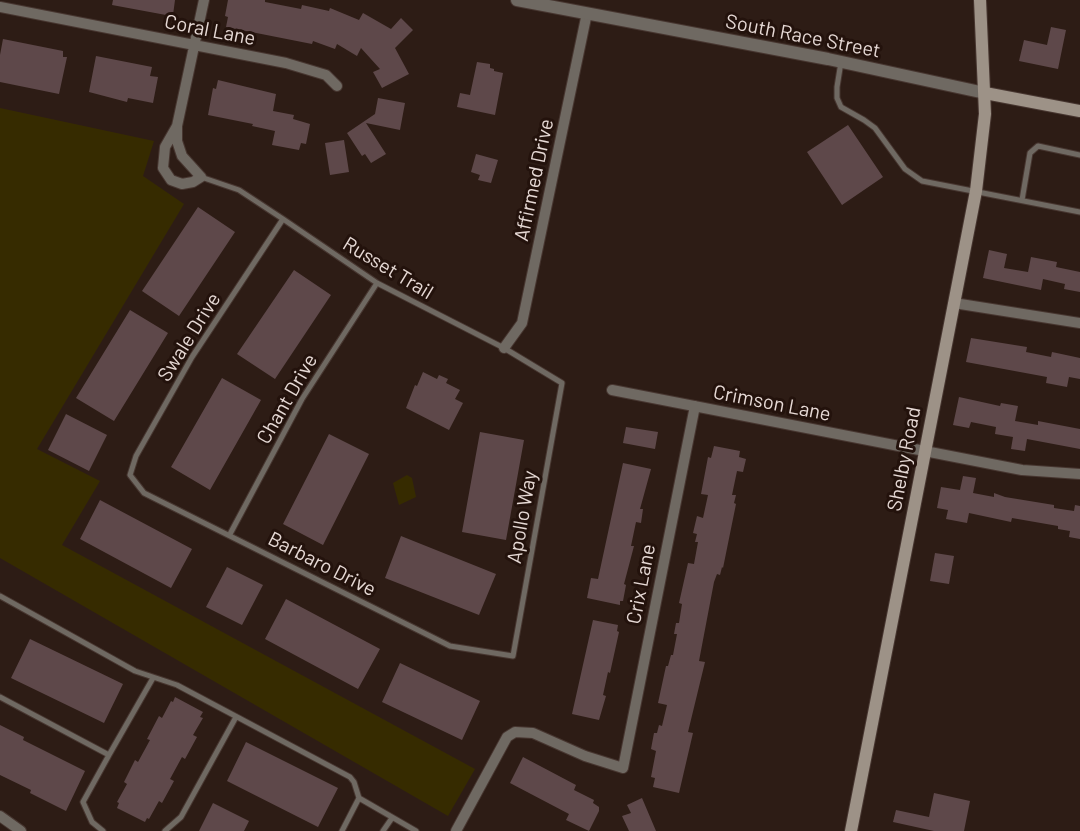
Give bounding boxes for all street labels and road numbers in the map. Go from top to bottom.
street label: Coral Lane [163,9,257,51]
street label: South Race Street [723,9,883,63]
street label: Affirmed Drive [509,117,559,243]
street label: Russet Trail [338,232,438,304]
street label: Swale Drive [152,288,226,386]
street label: Chant Drive [252,350,322,448]
street label: Crimson Lane [711,380,833,426]
street label: Shelby Road [882,405,926,513]
street label: Apollo Way [502,469,542,565]
street label: Barbaro Drive [264,527,380,601]
street label: Crix Lane [621,542,661,626]

